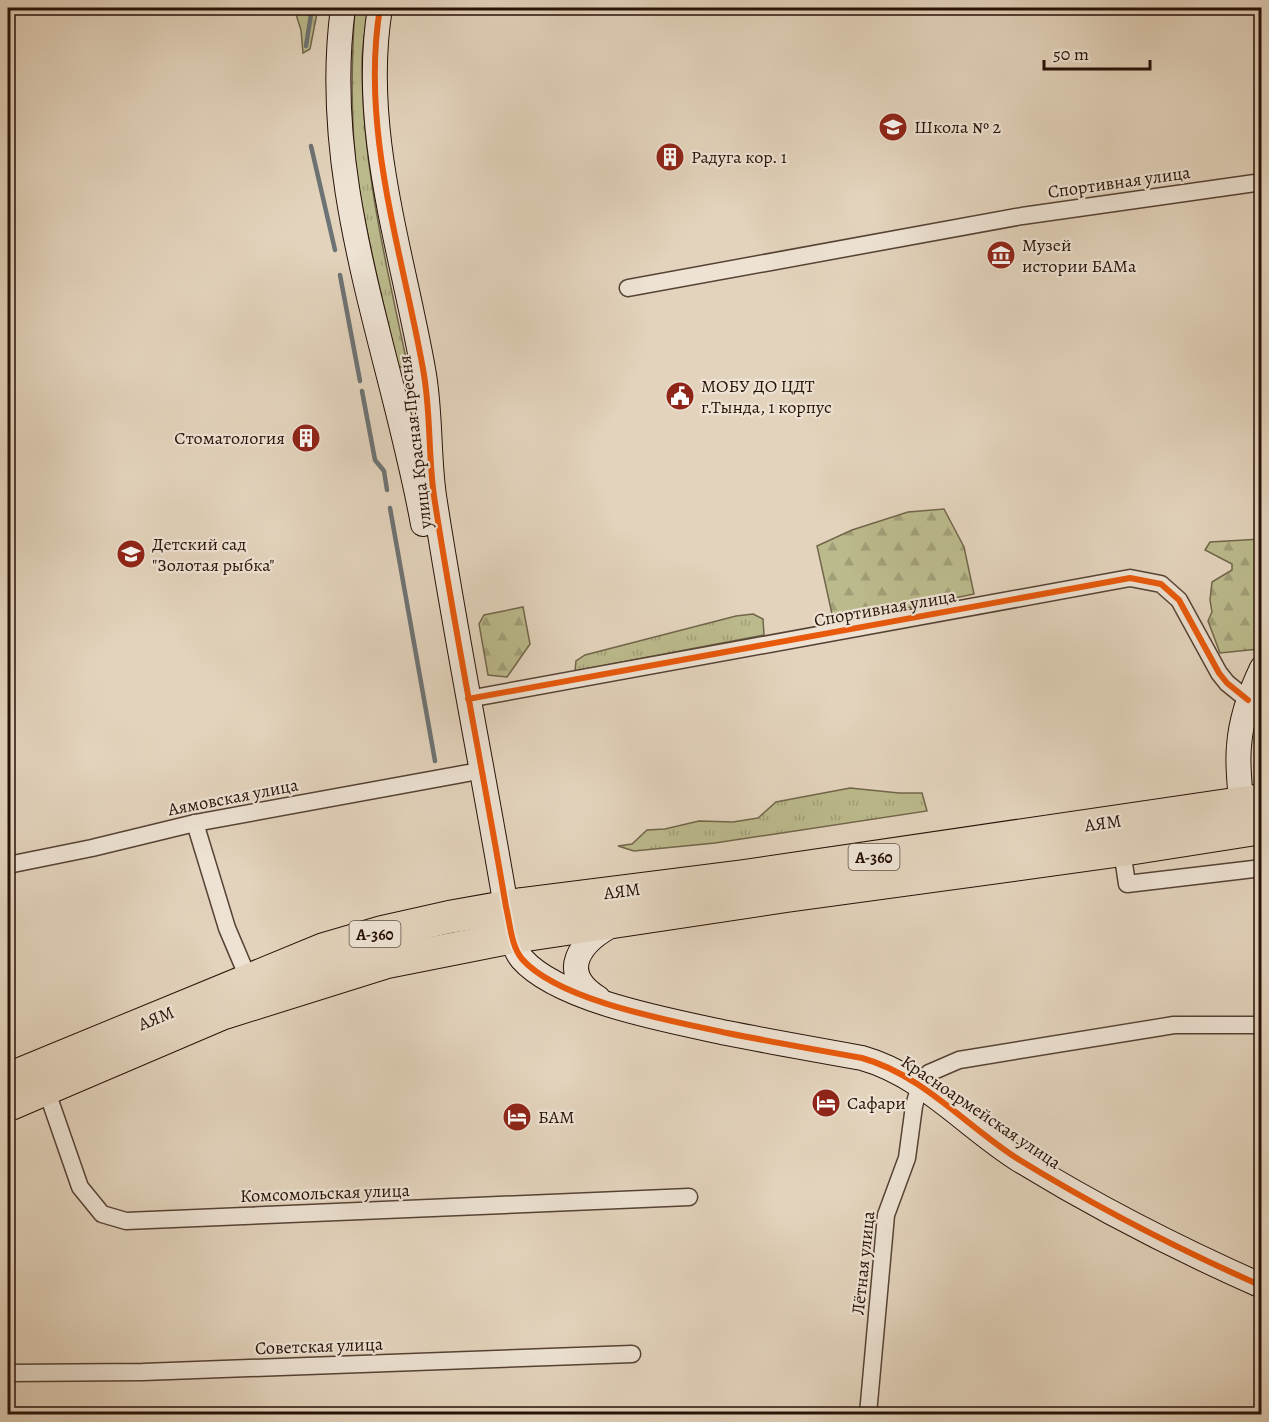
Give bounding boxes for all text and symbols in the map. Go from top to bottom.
scale bar [1044,33,1150,71]
text: 50 m [1053,42,1089,66]
school or university icon: Школа № 2 [877,111,909,143]
place label: Школа № 2 [914,115,1002,139]
building icon: Радуга кор. 1 [654,141,686,173]
place label: Радуга кор. 1 [691,145,787,169]
street label: Спортивная улица [1046,160,1193,204]
place label: Музей истории БАМа [1022,233,1137,278]
museum icon: Музей истории БАМа [985,239,1017,271]
street label: улица Красная Пресня [392,354,438,531]
place label: МОБУ ДО ЦДТ г.Тында, 1 корпус [701,374,832,419]
public building icon: МОБУ ДО ЦДТ г.Тында, 1 корпус [664,380,696,412]
building icon: Стоматология [290,422,322,454]
place label: Стоматология [174,426,285,450]
place label: Детский сад "Золотая рыбка" [152,532,275,577]
school or university icon: Детский сад "Золотая рыбка" [115,538,147,570]
street label: Спортивная улица [812,584,959,632]
street label: Аямовская улица [165,772,301,822]
street label: АЯМ [1082,809,1123,838]
road number: А-360 [848,844,900,870]
street label: АЯМ [601,877,642,905]
road number: А-360 [350,921,400,947]
street label: АЯМ [134,1000,178,1036]
street label: Красноармейская улица [896,1049,1066,1175]
hotel icon: Сафари [810,1087,842,1119]
place label: Сафари [847,1091,906,1115]
hotel icon: БАМ [501,1101,533,1133]
place label: БАМ [538,1105,575,1129]
street label: Комсомольская улица [240,1178,411,1208]
street label: Лётная улица [846,1209,880,1316]
street label: Советская улица [255,1332,384,1360]

